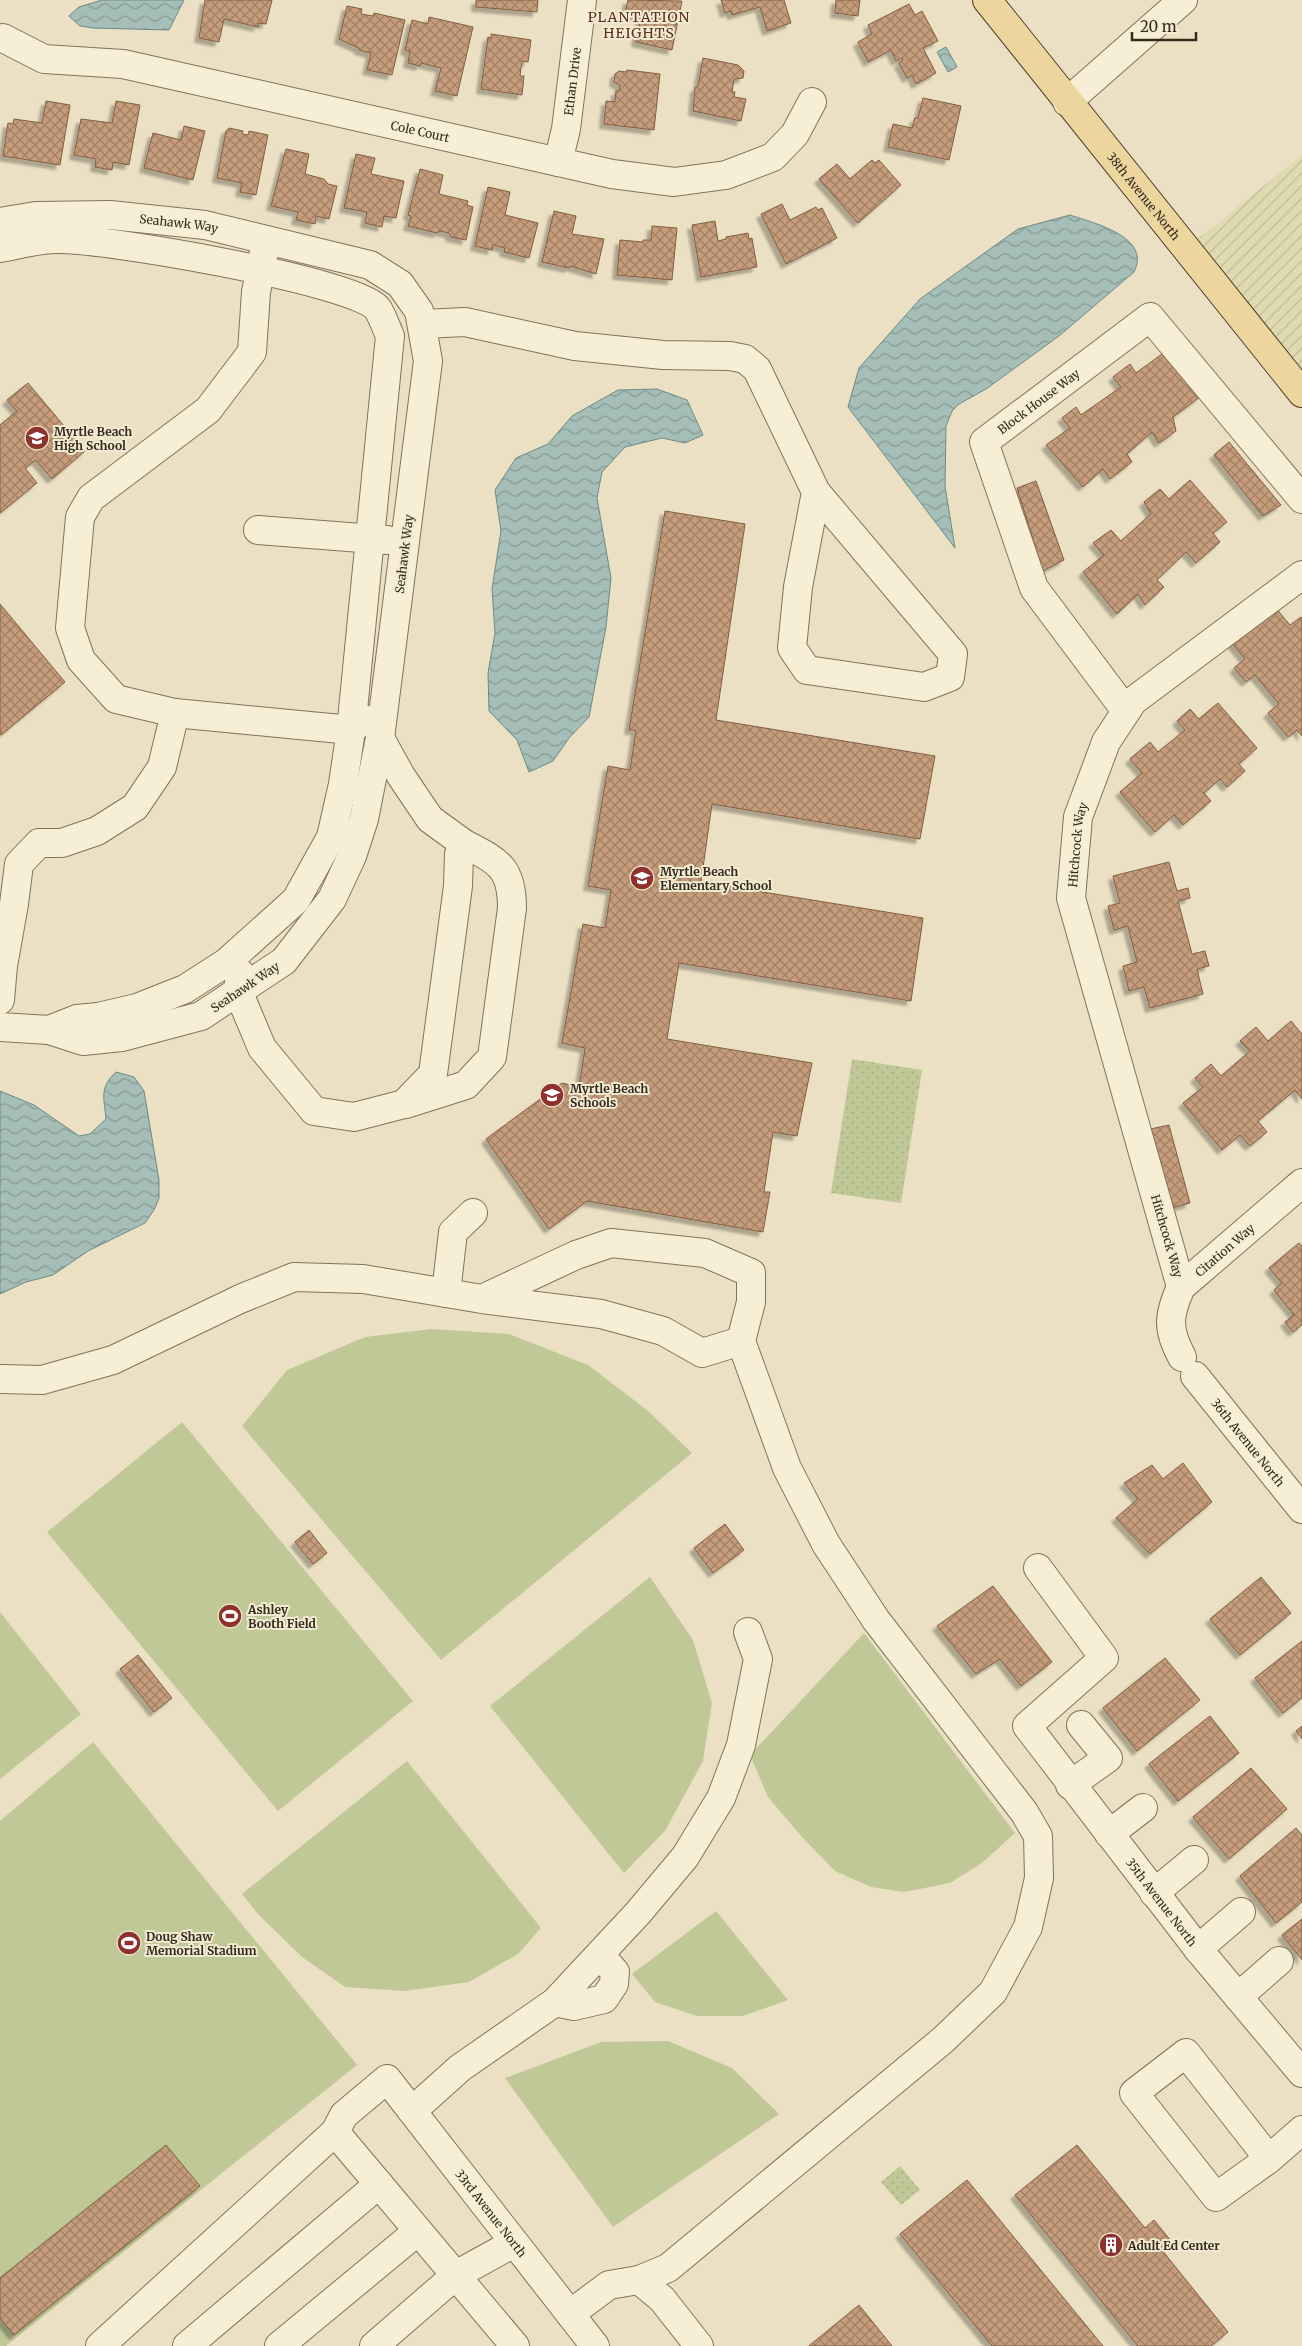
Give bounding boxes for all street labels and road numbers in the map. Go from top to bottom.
street label: Ethan Drive [560,46,584,116]
street label: Cole Court [390,117,451,145]
street label: 38th Avenue North [1104,149,1184,243]
street label: Seahawk Way [139,211,220,236]
street label: Block House Way [994,365,1082,437]
street label: Seahawk Way [392,514,416,594]
street label: Hitchcock Way [1064,800,1090,888]
street label: Seahawk Way [208,959,282,1015]
street label: Hitchcock Way [1148,1193,1186,1279]
street label: Citation Way [1192,1220,1257,1279]
street label: 36th Avenue North [1208,1395,1288,1489]
street label: 35th Avenue North [1123,1855,1201,1949]
street label: 33rd Avenue North [452,2166,530,2260]

